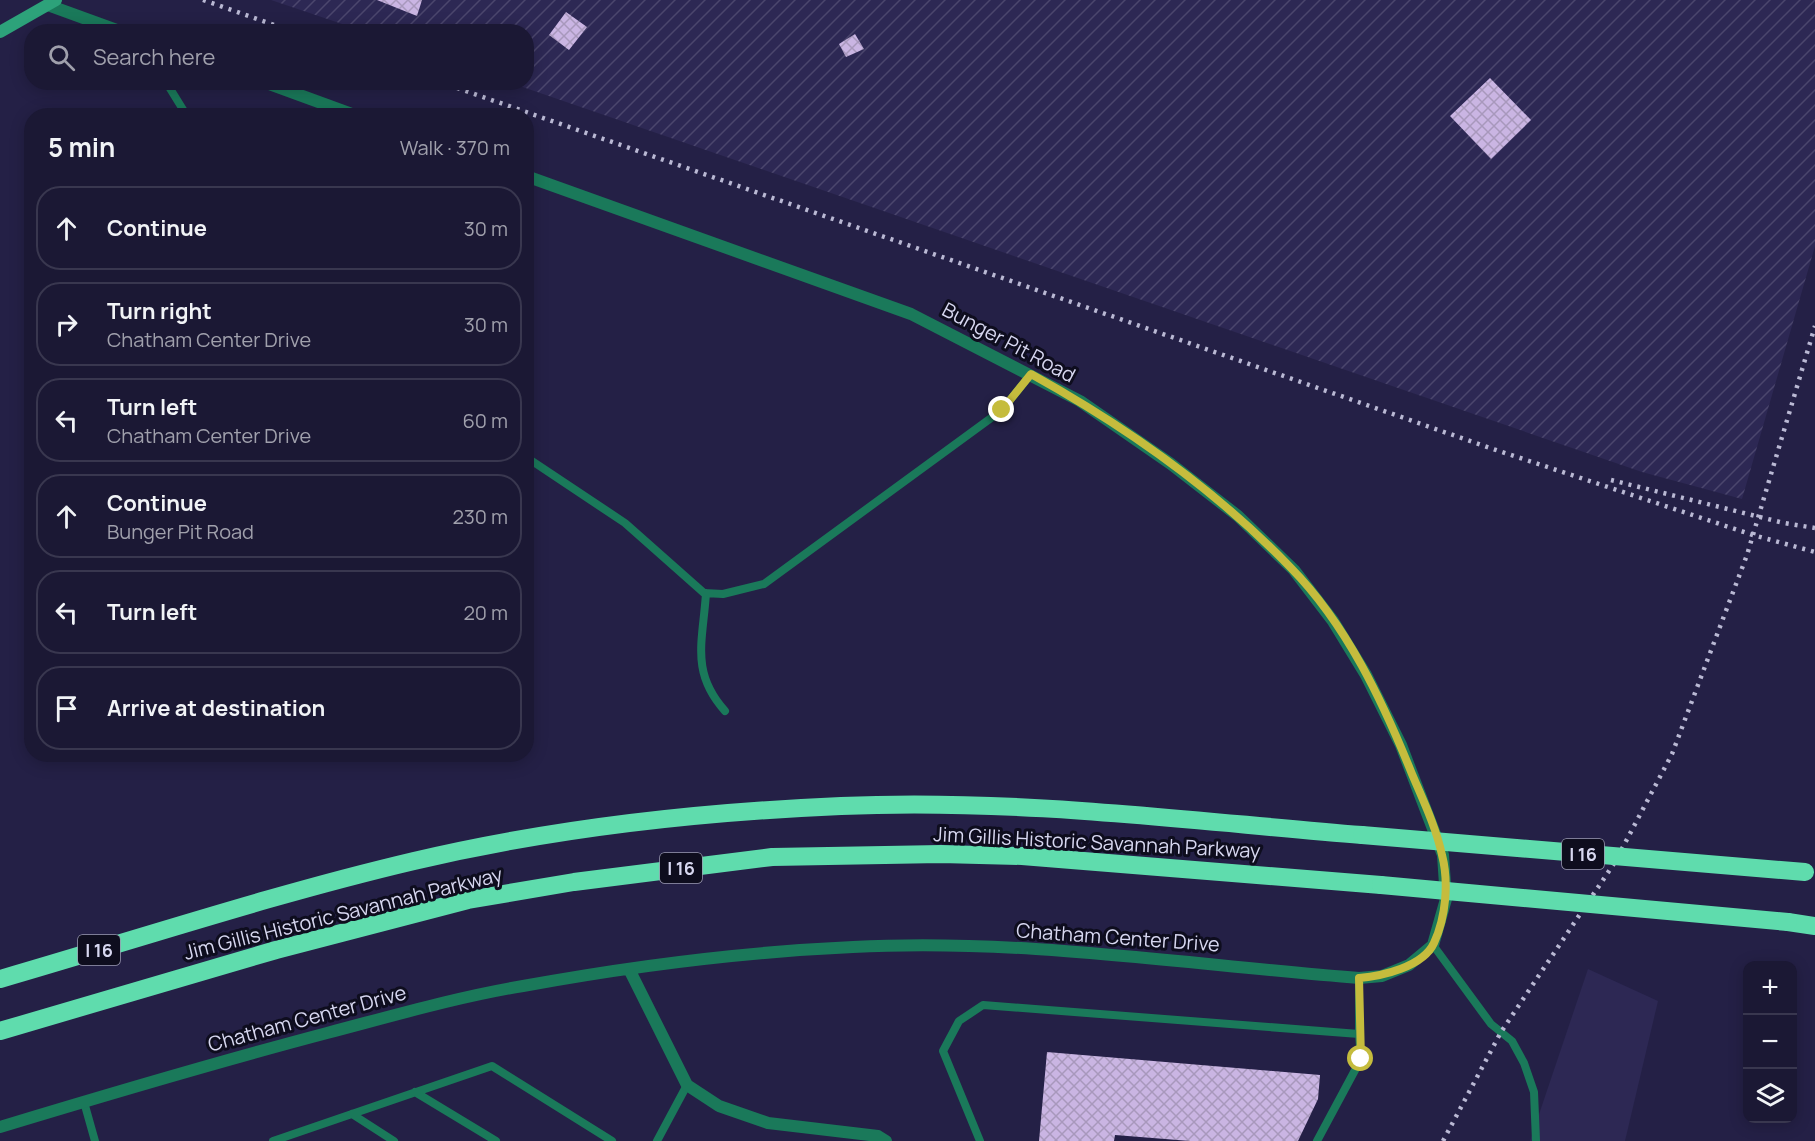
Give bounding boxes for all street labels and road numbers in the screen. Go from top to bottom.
street label: Bunger Pit Road [938,296,1080,388]
street label: Jim Gillis Historic Savannah Parkway [933,820,1262,864]
road number: I 16 [1562,839,1604,869]
road number: I 16 [660,853,702,883]
street label: Jim Gillis Historic Savannah Parkway [181,860,506,966]
street label: Chatham Center Drive [1015,916,1221,958]
road number: I 16 [78,935,120,965]
street label: Chatham Center Drive [205,979,409,1057]

